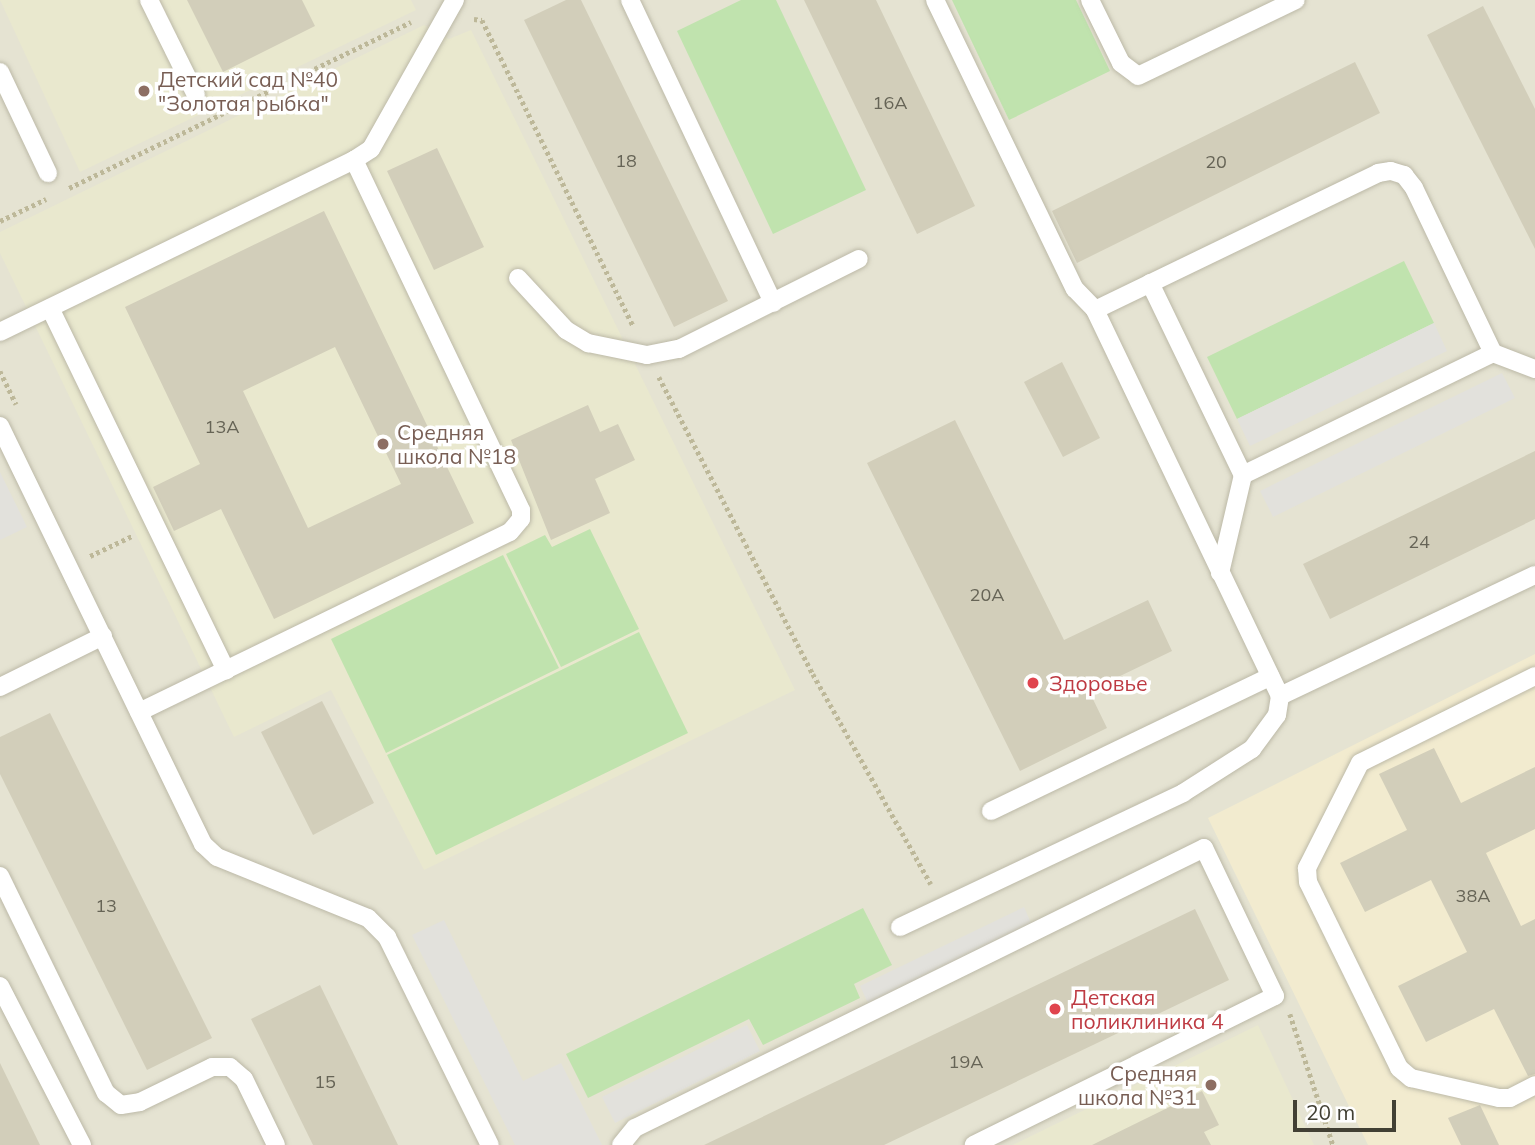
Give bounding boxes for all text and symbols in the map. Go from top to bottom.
place label: Детский сад №40 "Золотая рыбка" [158,66,338,116]
marker: Детский сад №40 "Золотая рыбка" [136,83,152,99]
house number: 16А [873,92,907,114]
house number: 18 [615,150,637,172]
house number: 20 [1205,151,1227,173]
house number: 13А [205,416,239,438]
place label: Средняя школа №18 [397,419,516,469]
marker: Средняя школа №18 [375,436,391,452]
house number: 24 [1408,531,1430,553]
house number: 20А [970,584,1004,606]
place label: Здоровье [1049,670,1148,696]
marker: Здоровье [1023,673,1043,693]
house number: 38А [1456,885,1490,907]
house number: 13 [95,895,117,917]
place label: Детская поликлиника 4 [1071,984,1224,1034]
marker: Детская поликлиника 4 [1045,999,1065,1019]
house number: 19А [949,1051,983,1073]
place label: Средняя школа №31 [1078,1060,1197,1110]
house number: 15 [314,1071,336,1093]
marker: Средняя школа №31 [1203,1077,1219,1093]
scale bar [1297,1086,1400,1130]
text: 20 m [1306,1099,1355,1125]

